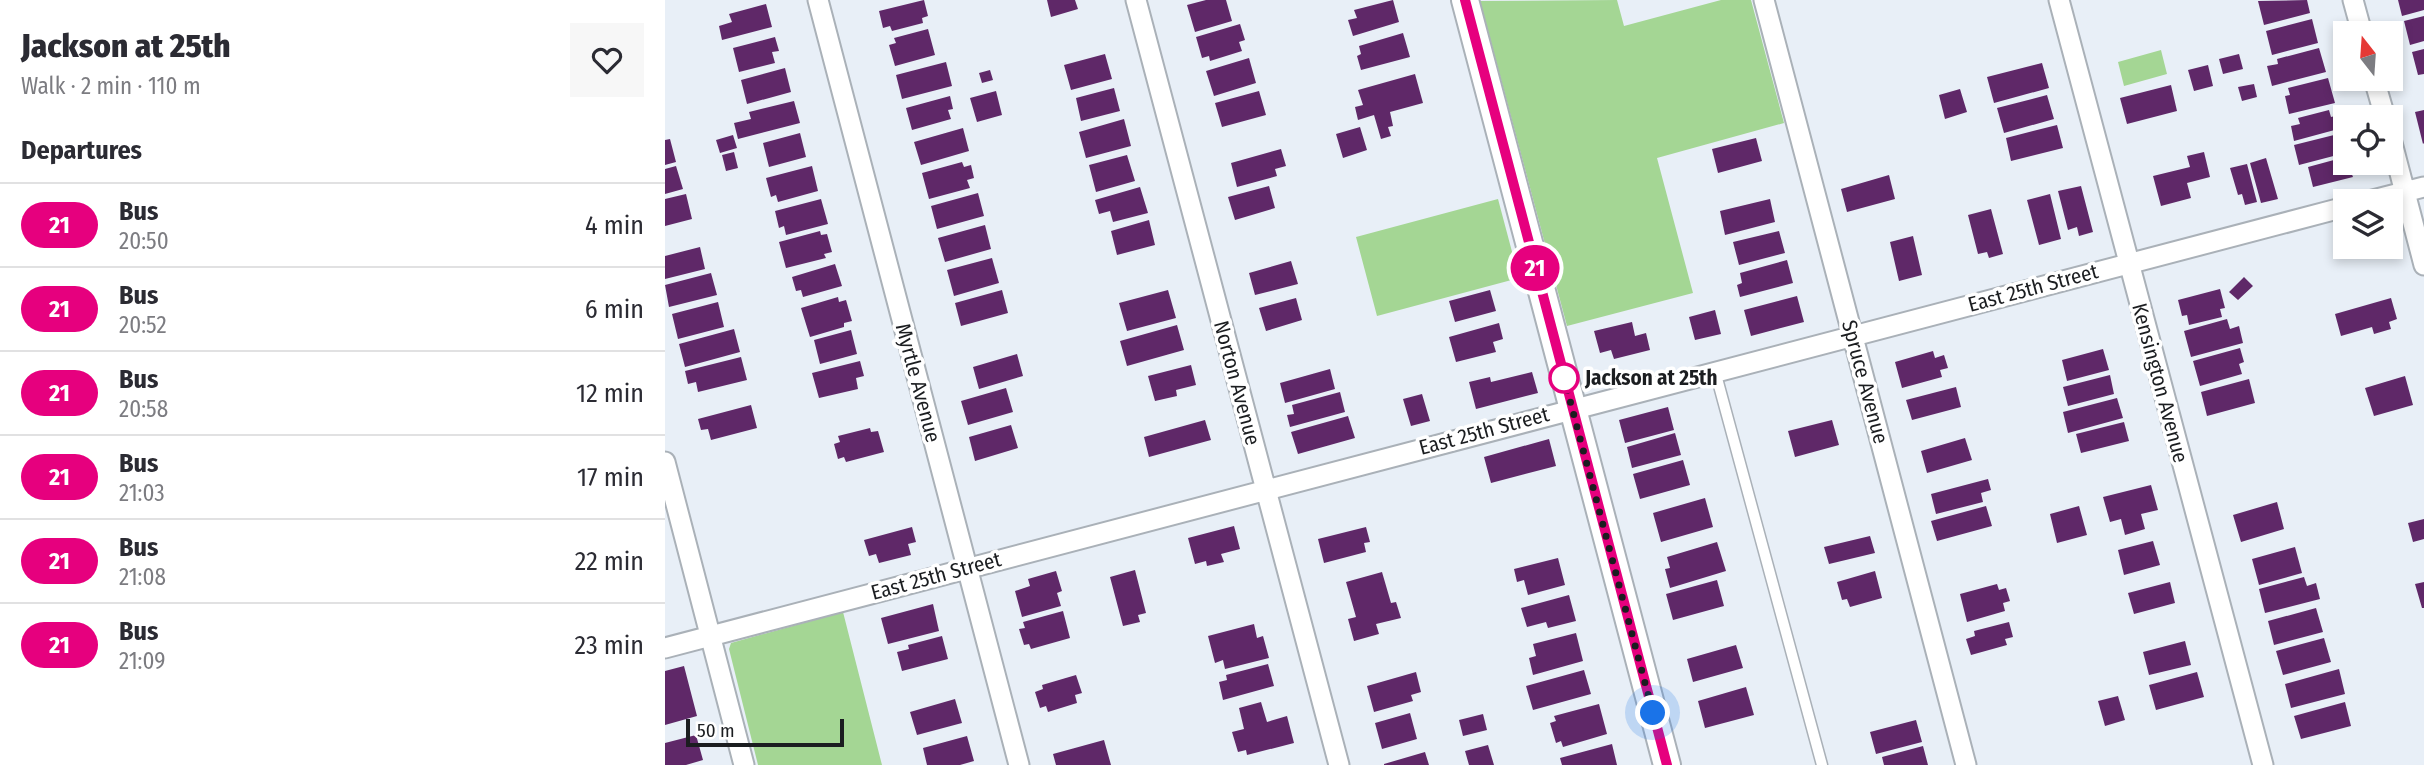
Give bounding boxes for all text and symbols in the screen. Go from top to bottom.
north arrow [2333,21,2403,91]
map controls [2333,21,2403,259]
button: heart [570,23,644,97]
text: Jackson at 25th [21,26,230,66]
text: Walk · 2 min · 110 m [21,72,201,100]
button: locate [2333,105,2403,175]
text: Departures [21,135,142,166]
button: layers [2333,189,2403,259]
text: Bus [119,196,158,227]
text: 4 min [585,210,644,241]
text: 21 [49,211,70,239]
text: 20:50 [119,227,169,255]
line badge: 21 [1503,245,1567,291]
text: 21 [1525,254,1545,282]
street label: East 25th Street [1965,258,2101,318]
text: Bus [119,280,158,311]
text: 6 min [585,294,644,325]
text: 21 [49,295,70,323]
street label: Kensington Avenue [2126,300,2194,466]
text: 20:52 [119,311,167,339]
street label: Spruce Avenue [1836,317,1894,447]
street label: Norton Avenue [1208,318,1266,448]
street label: Myrtle Avenue [890,321,946,445]
marker: Jackson at 25th [1549,363,1579,393]
text: Bus [119,364,158,395]
place label: Jackson at 25th [1584,365,1718,391]
text: 12 min [576,378,644,409]
text: 21 [49,379,70,407]
text: 20:58 [119,395,168,423]
street label: East 25th Street [1416,401,1552,461]
text: Bus [119,448,158,479]
text: 17 min [577,462,644,493]
text: 21 [49,463,70,491]
text: 21:03 [119,479,165,507]
text: Bus [119,532,158,563]
text: 22 min [575,546,644,577]
street label: East 25th Street [868,546,1004,606]
text: 21 [49,547,70,575]
text: 21:08 [119,563,166,591]
text: Bus [119,616,158,647]
text: 23 min [575,630,644,661]
text: 21 [49,631,70,659]
text: 21:09 [119,647,165,675]
your location [1635,695,1670,730]
scale bar [686,716,843,748]
text: 50 m [697,719,735,742]

